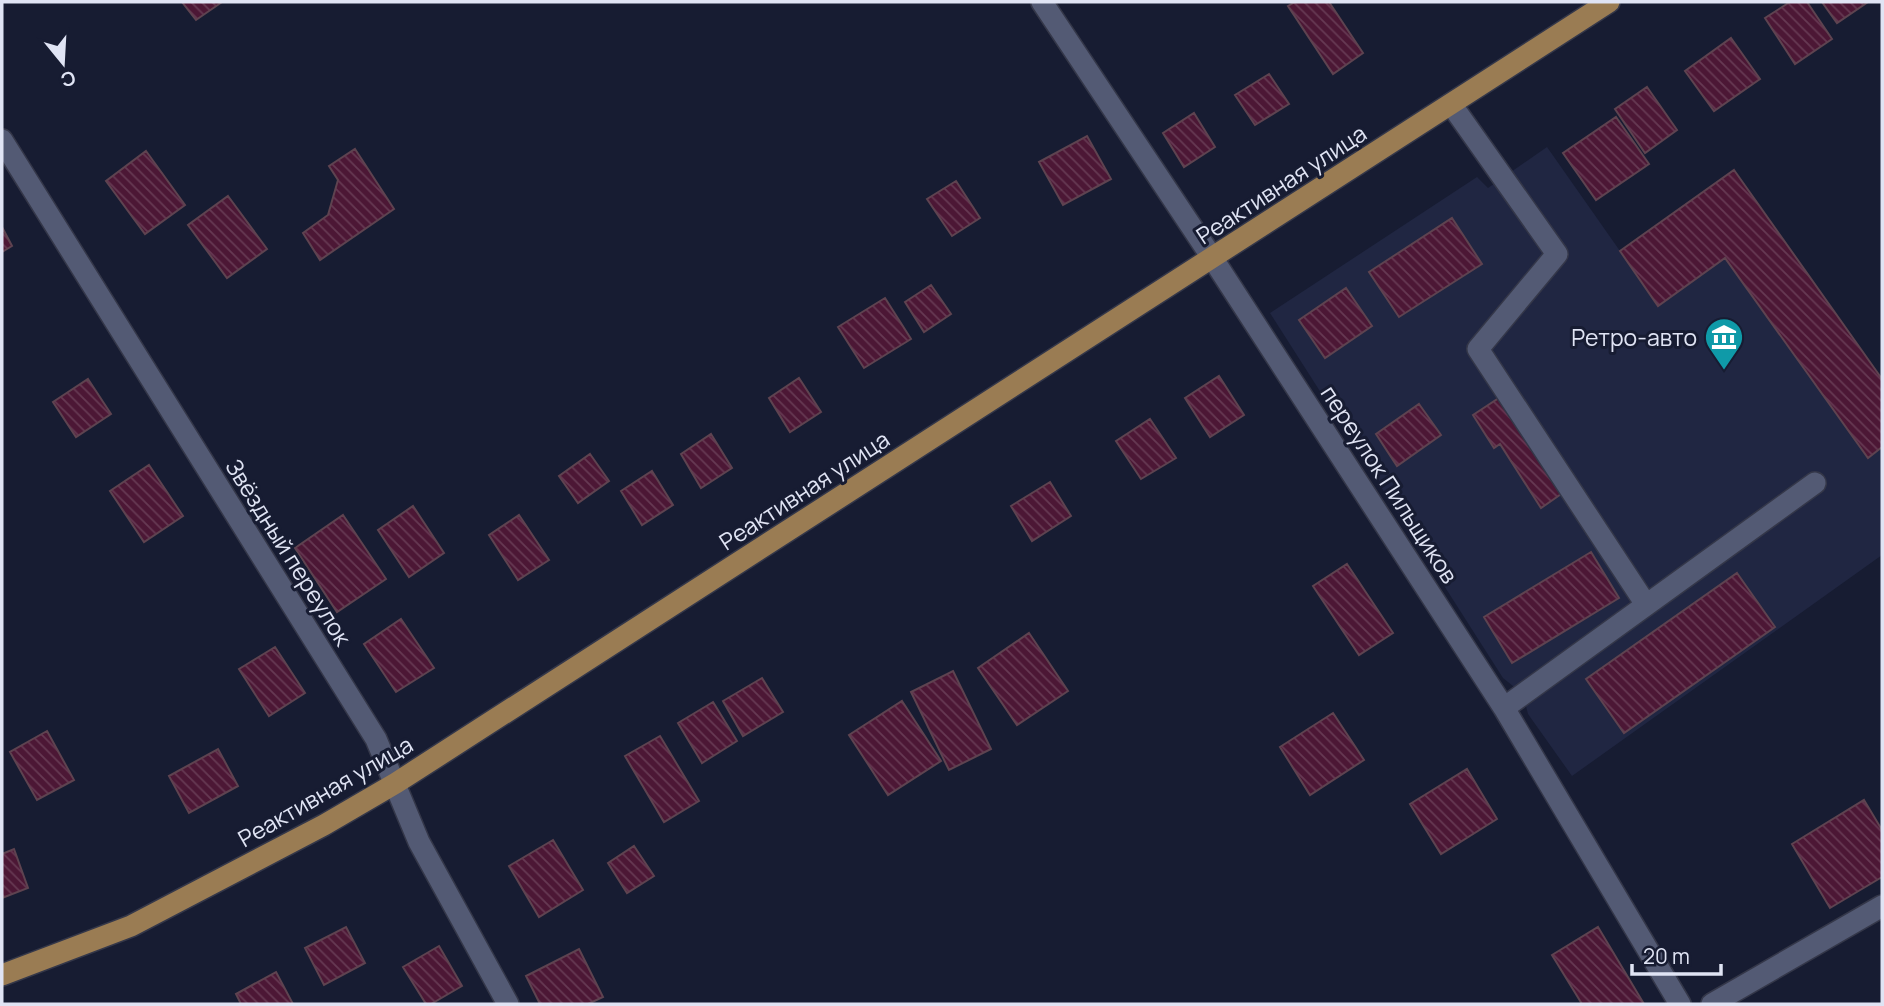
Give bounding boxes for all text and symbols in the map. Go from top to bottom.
north arrow [28,28,98,98]
text: С [58,65,79,94]
street label: Реактивная улица [1190,117,1372,251]
museum icon: Ретро-авто [1703,316,1745,371]
place label: Ретро-авто [1571,321,1697,353]
street label: переулок Пильщиков [1314,379,1466,589]
street label: Реактивная улица [713,423,895,557]
street label: Звёздный переулок [219,453,360,652]
street label: Реактивная улица [232,728,418,854]
scale bar [1632,932,1721,976]
text: 20 m [1643,942,1690,970]

